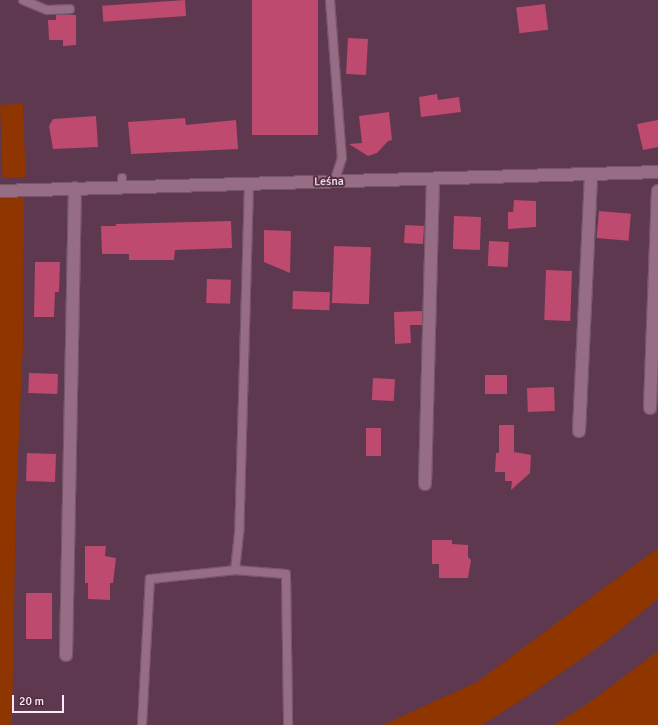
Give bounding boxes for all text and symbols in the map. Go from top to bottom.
street label: Leśna [314,175,344,189]
scale bar [14,687,66,713]
text: 20 m [19,694,44,709]

